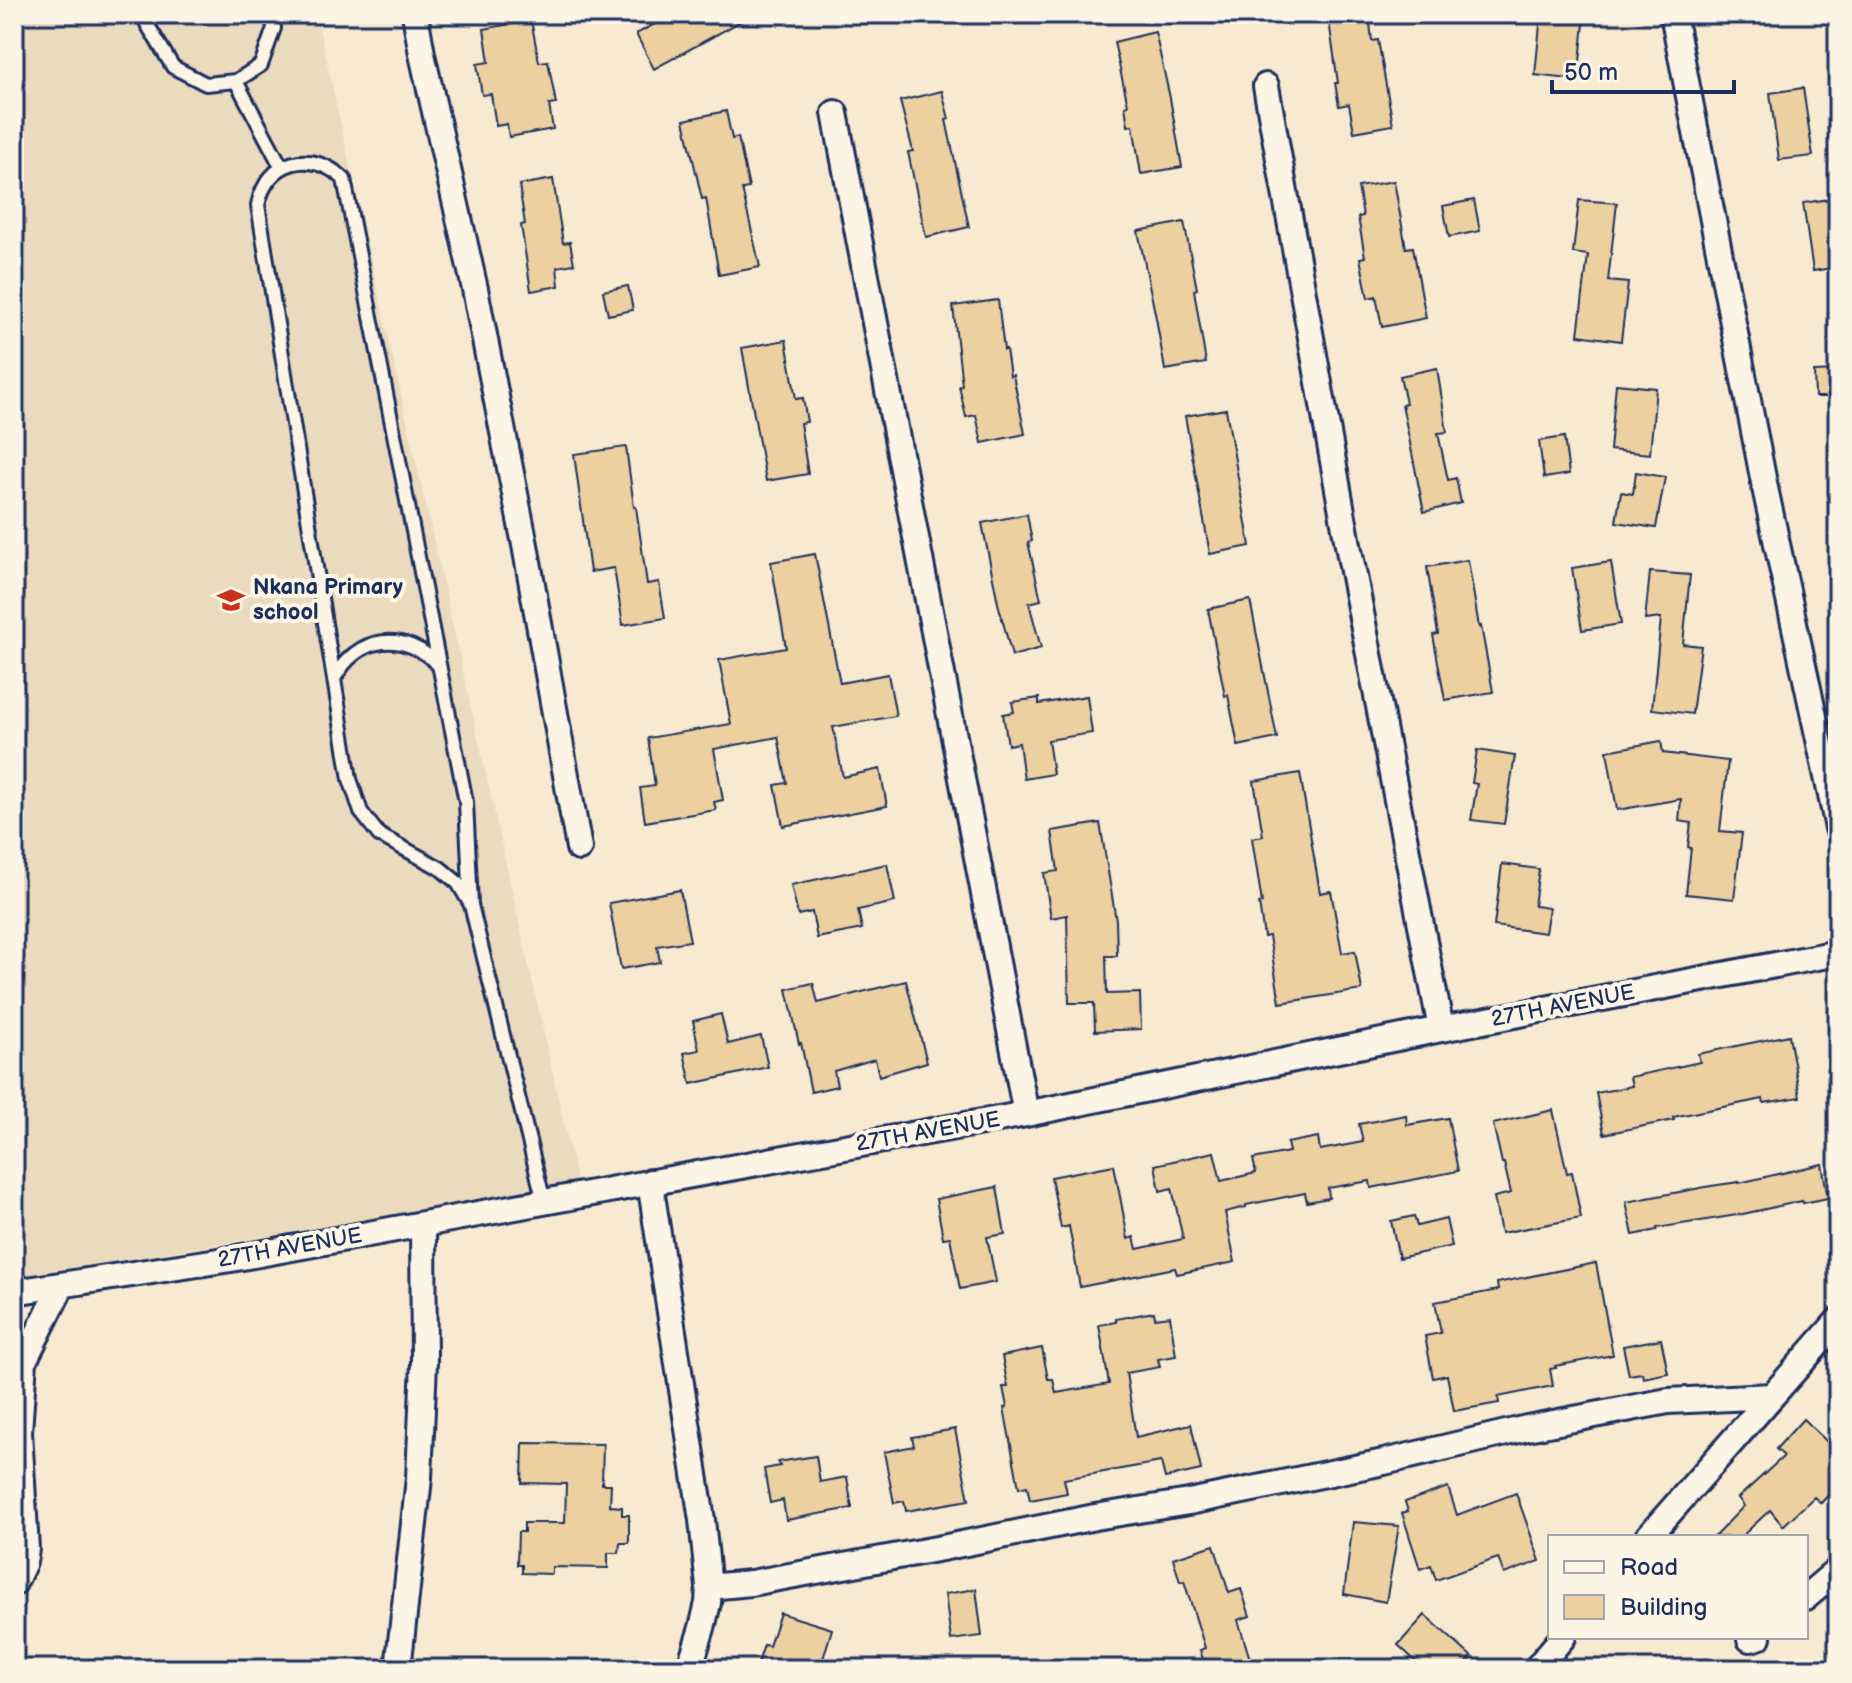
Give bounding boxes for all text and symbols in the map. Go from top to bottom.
scale bar [1552,44,1734,94]
text: 50 m [1564,58,1618,87]
place label: Nkana Primary school [253,574,403,626]
school or university icon: Nkana Primary school [216,585,246,615]
street label: 27TH AVENUE [1489,979,1637,1033]
street label: 27TH AVENUE [854,1106,1002,1158]
street label: 27TH AVENUE [216,1222,364,1274]
legend [1548,1535,1808,1639]
text: Road [1620,1553,1678,1582]
text: Building [1620,1593,1707,1622]

